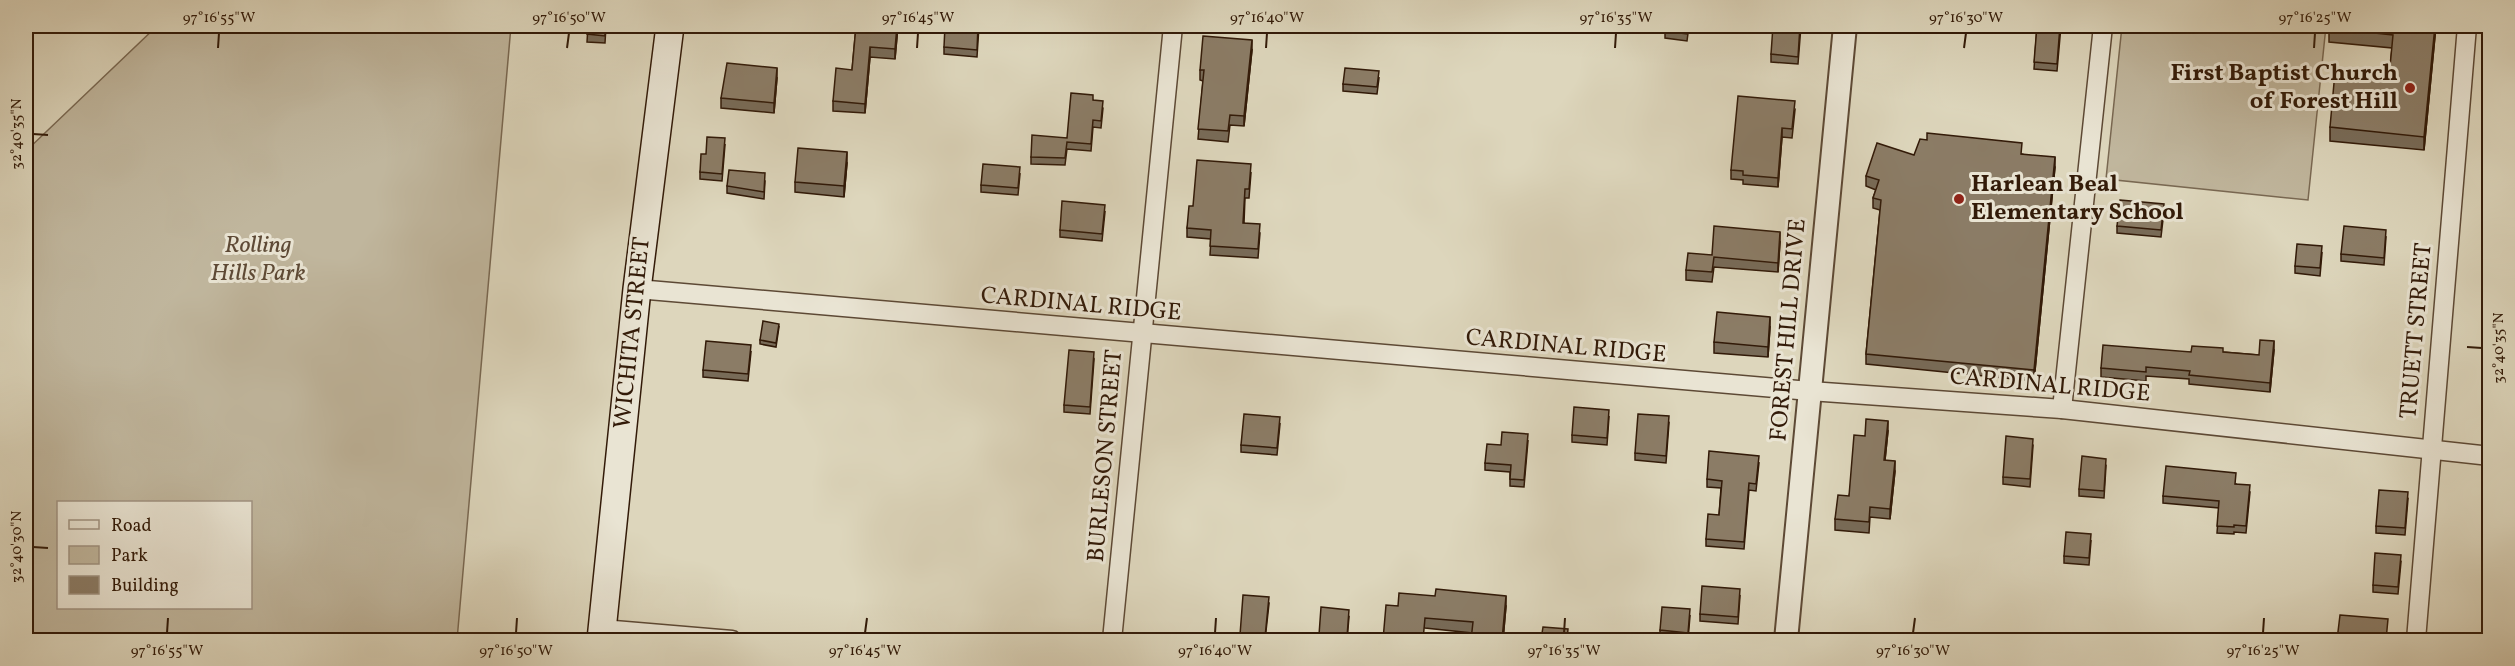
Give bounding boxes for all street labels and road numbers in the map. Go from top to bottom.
street label: FOREST HILL DRIVE [1762,217,1816,443]
street label: WICHITA STREET [606,235,660,431]
street label: TRUETT STREET [2392,242,2442,420]
street label: CARDINAL RIDGE [979,279,1183,331]
street label: CARDINAL RIDGE [1464,321,1668,373]
street label: BURLESON STREET [1080,348,1132,564]
street label: CARDINAL RIDGE [1948,360,2152,412]

